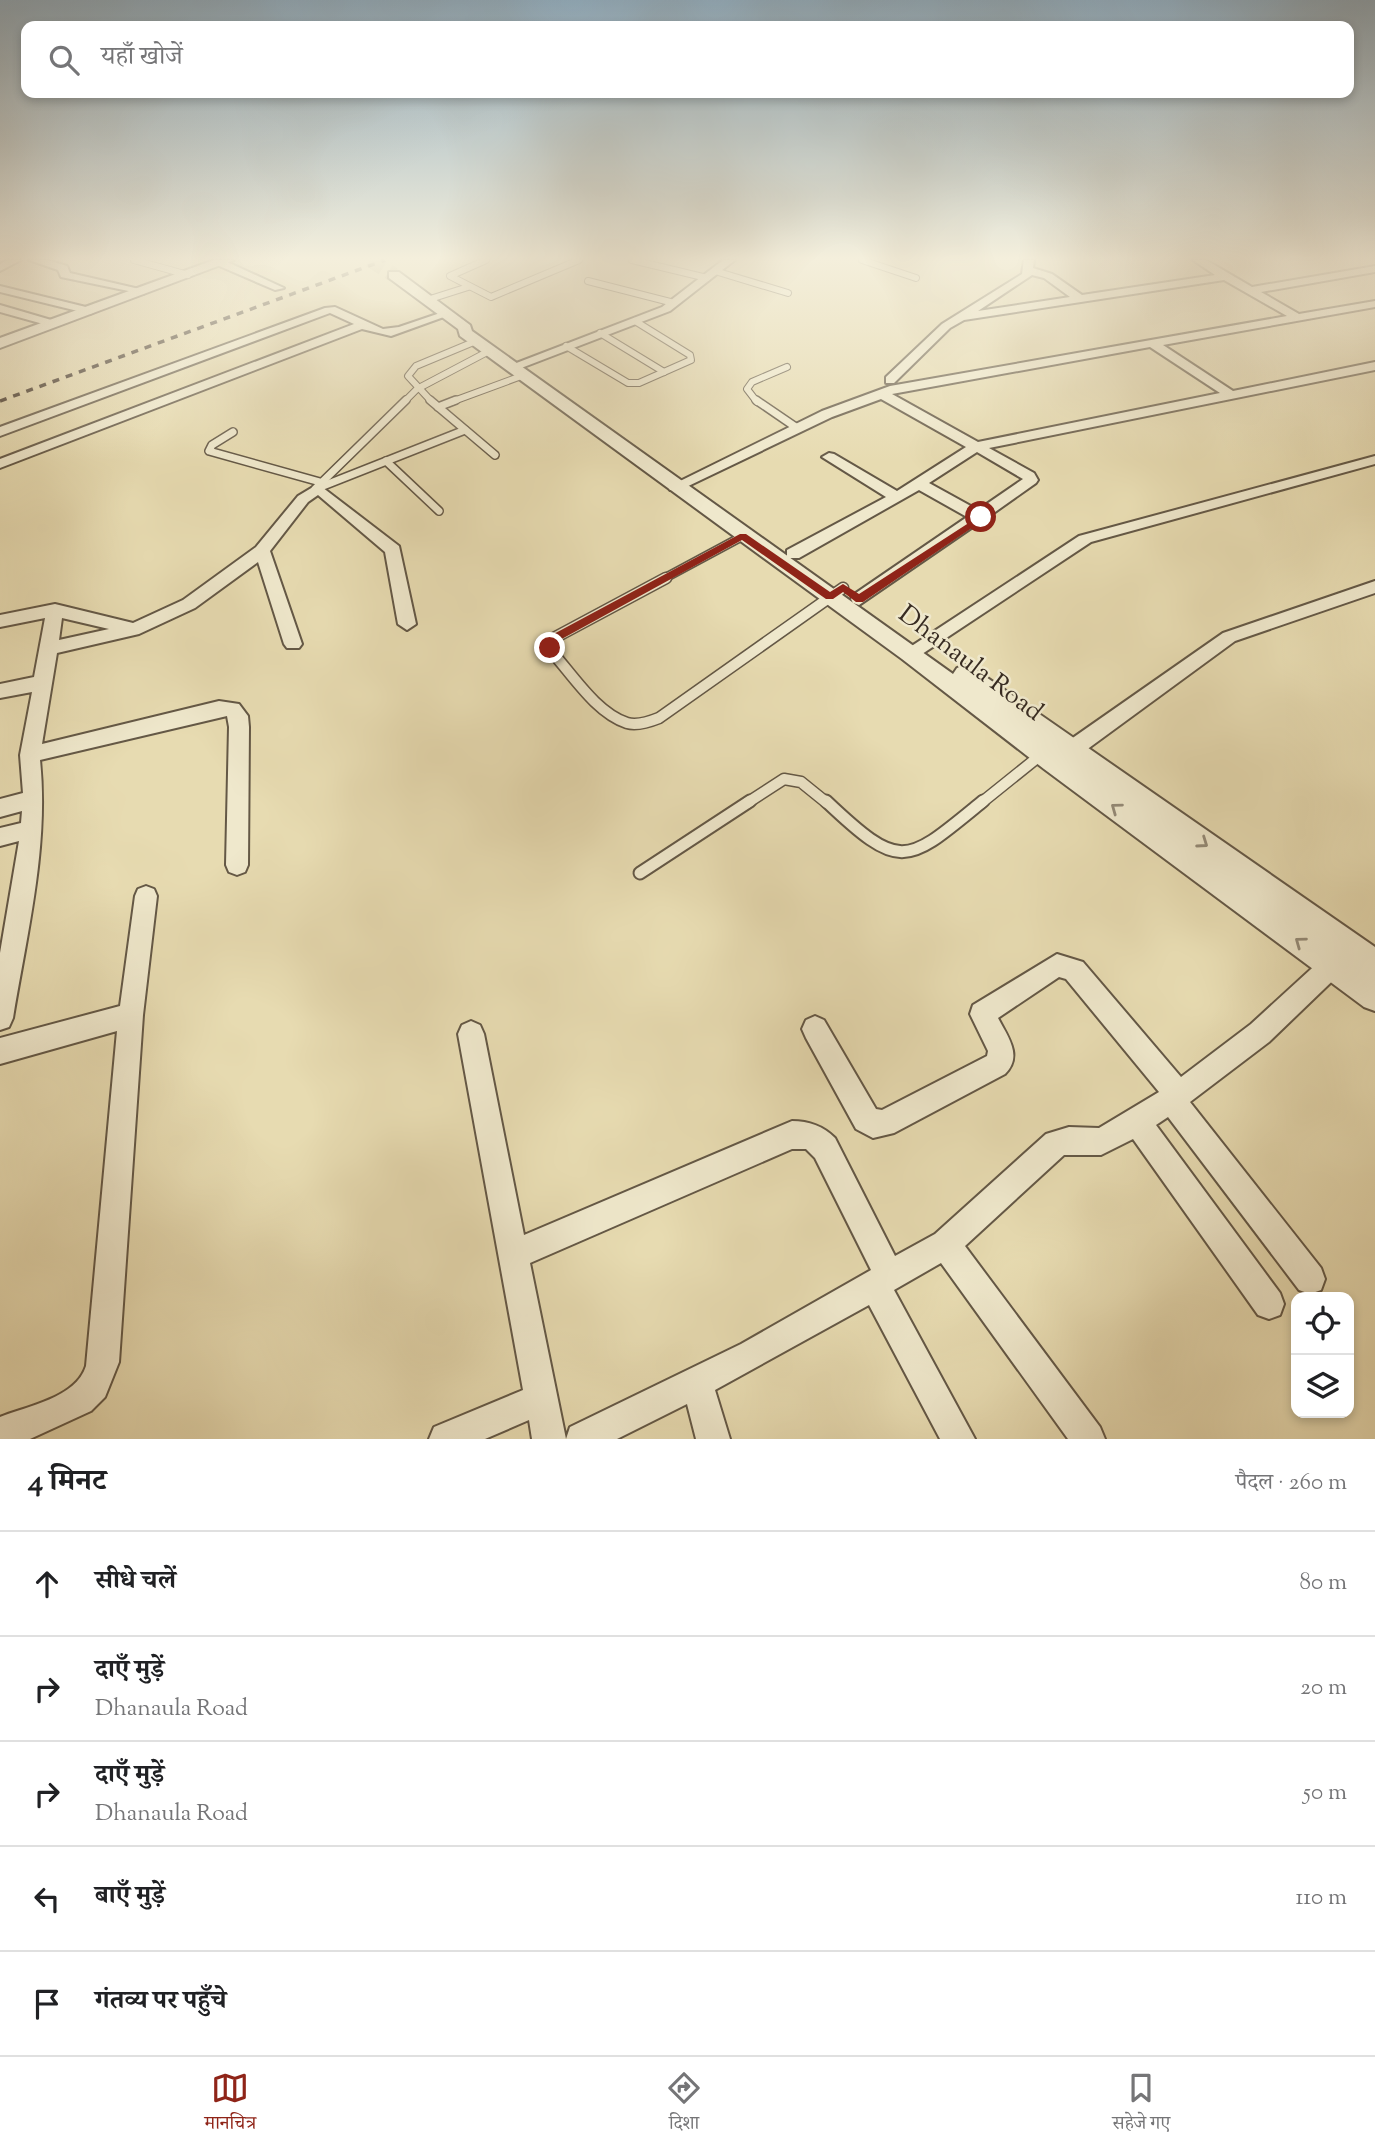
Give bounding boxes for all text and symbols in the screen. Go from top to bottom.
search box [21,21,1354,98]
text: यहाँ खोजें [101,39,183,76]
icon: search [45,41,83,79]
route start [965,501,996,532]
street label: Dhanaula Road [890,597,1050,731]
route end [534,632,565,663]
one-way arrow [1111,804,1124,816]
one-way arrow [1195,835,1208,847]
one-way arrow [1295,938,1308,950]
map controls [1291,1292,1354,1418]
button: locate [1291,1292,1354,1355]
button: layers [1291,1355,1354,1418]
text: 4 मिनट [28,1461,106,1504]
text: पैदल · 260 m [1236,1467,1347,1500]
text: सीधे चलें [95,1563,176,1600]
icon: ahead [28,1565,66,1603]
text: 80 m [1299,1567,1347,1600]
text: दाएँ मुड़ें [95,1652,164,1689]
icon: right [28,1670,66,1708]
text: 20 m [1300,1672,1347,1705]
text: Dhanaula Road [95,1693,248,1726]
text: दाएँ मुड़ें [95,1757,164,1794]
icon: right [28,1775,66,1813]
text: 50 m [1303,1777,1347,1810]
text: Dhanaula Road [95,1798,248,1831]
text: बाएँ मुड़ें [95,1878,165,1915]
icon: left [28,1880,66,1918]
text: 110 m [1296,1882,1347,1915]
text: गंतव्य पर पहुँचे [95,1983,226,2020]
icon: arrive [28,1985,66,2023]
tab: मानचित्र [205,2069,256,2141]
tab: दिशा [665,2069,703,2141]
tab: सहेजे गए [1112,2069,1170,2141]

